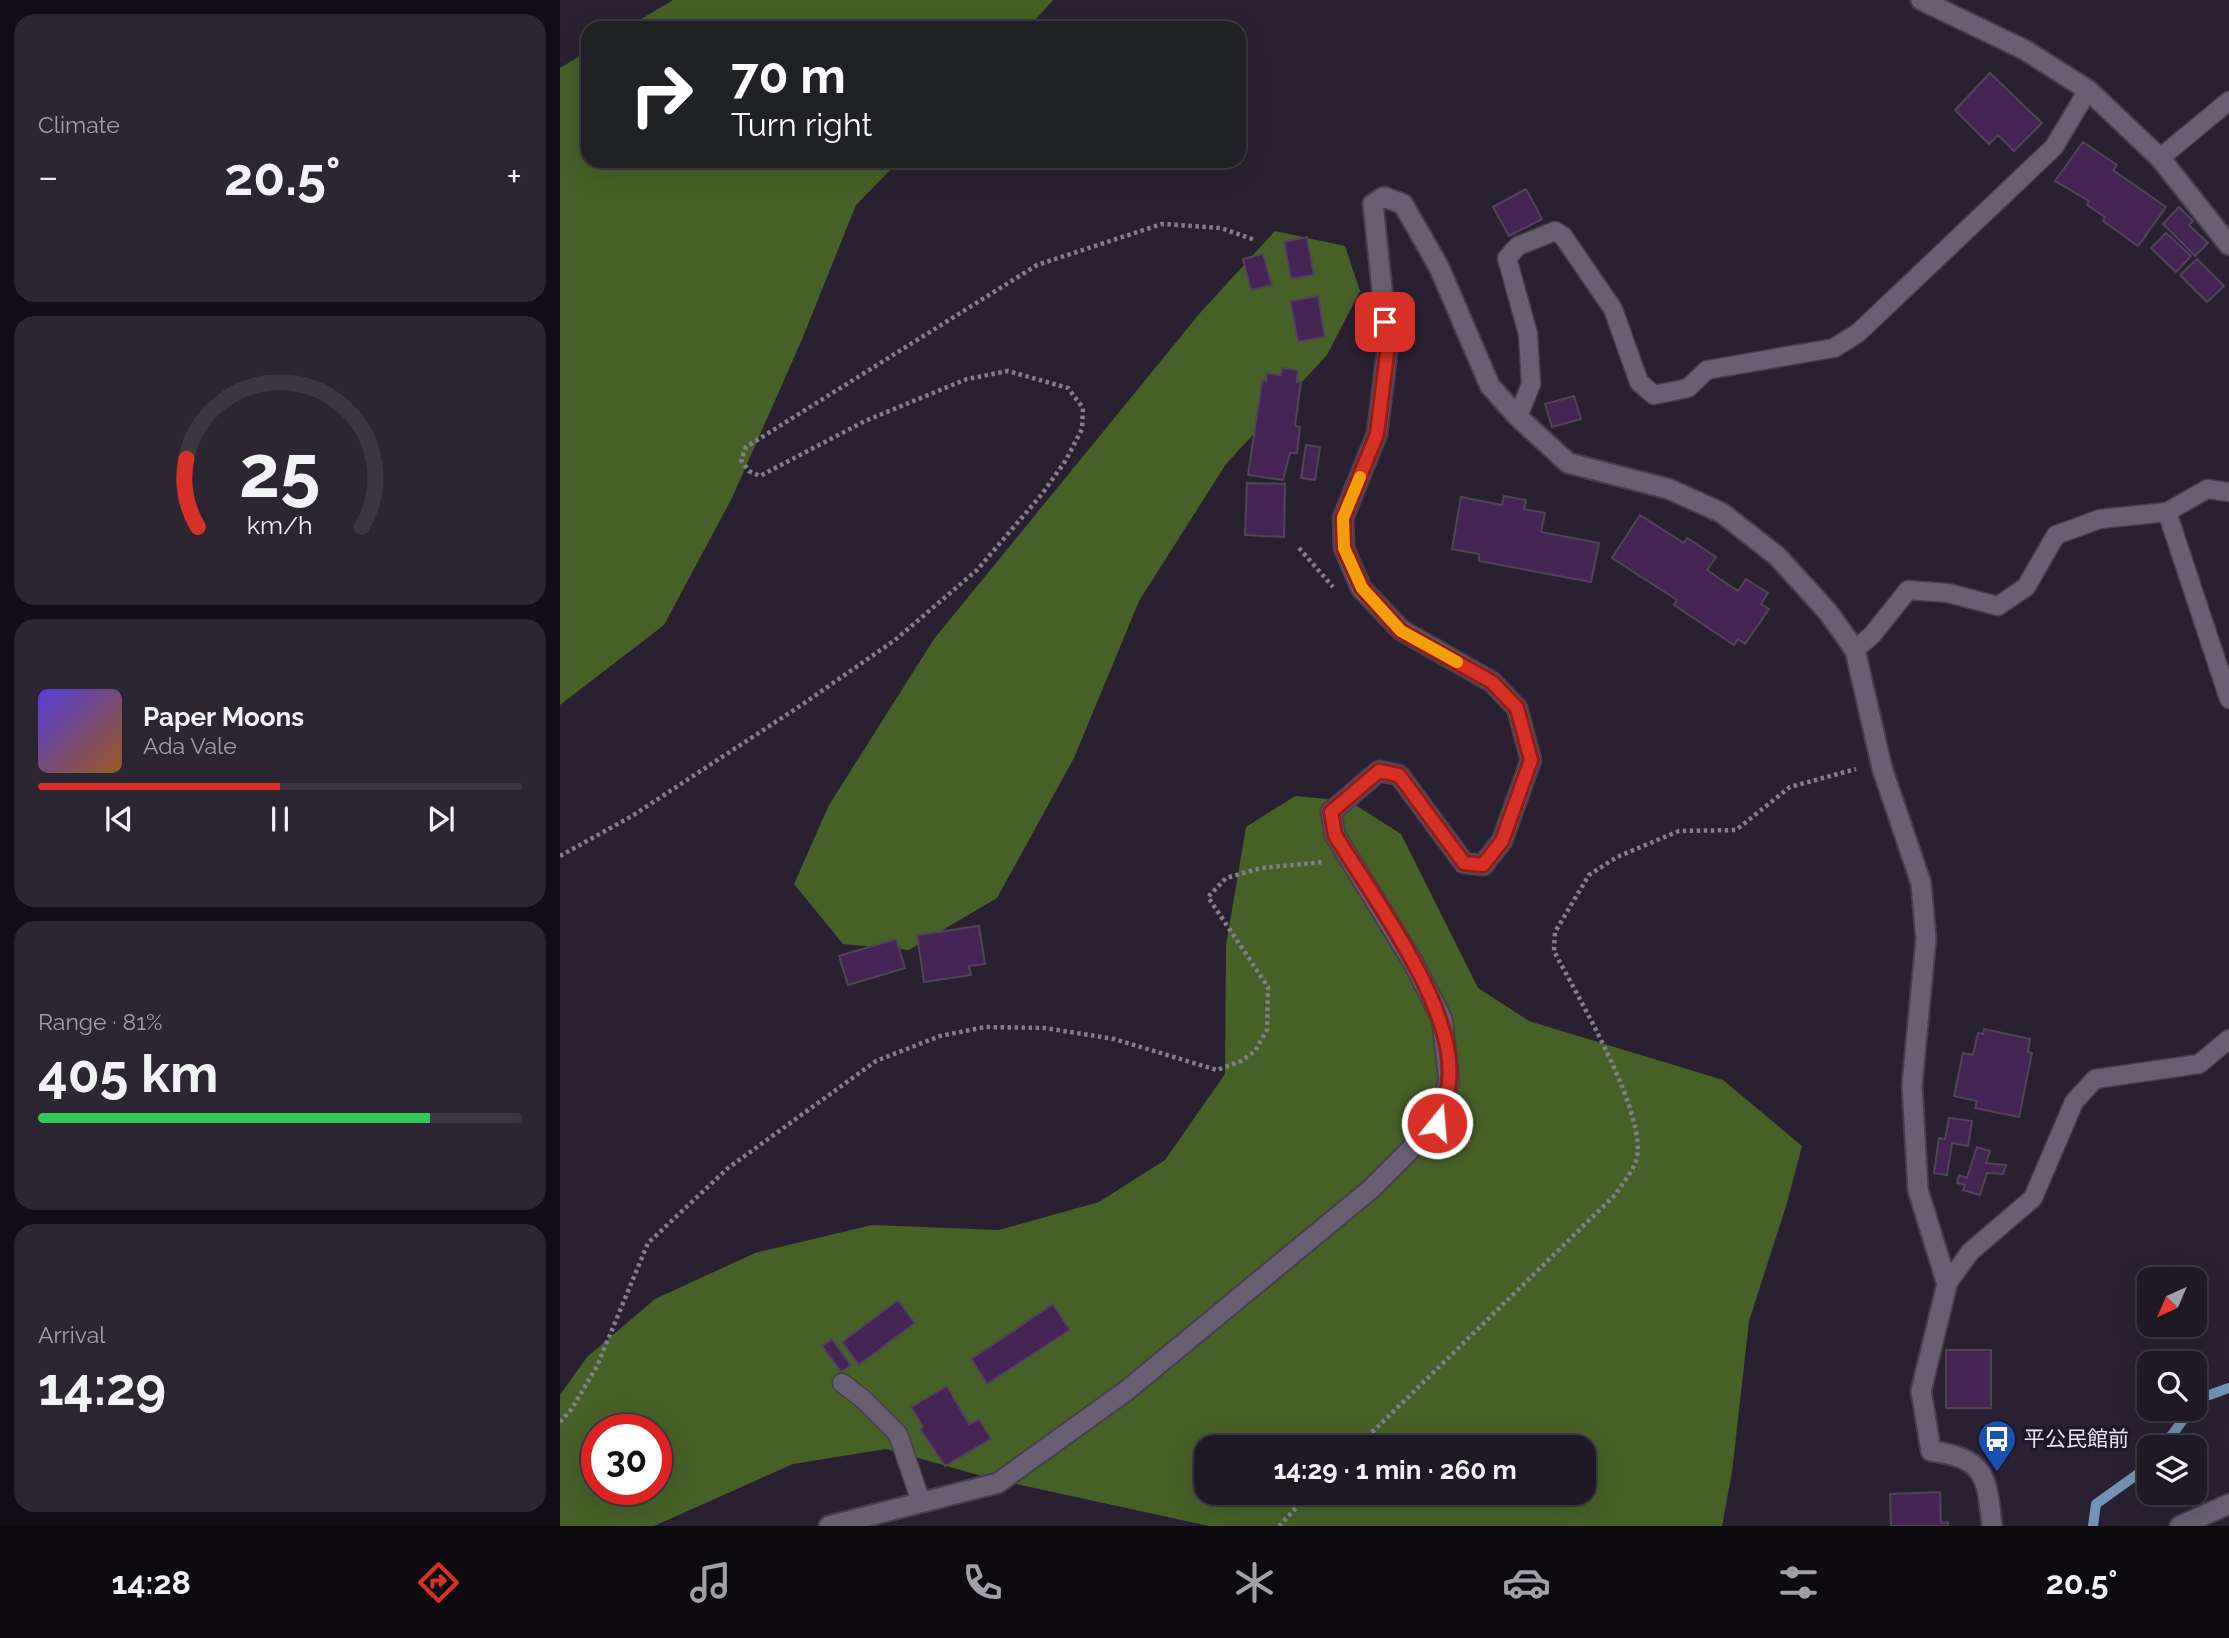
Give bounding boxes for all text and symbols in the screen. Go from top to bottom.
text: 70 m [731,47,846,104]
icon: right [616,49,707,140]
text: Turn right [731,106,872,143]
text: Climate [38,111,120,138]
text: 20.5° [224,146,341,207]
text: − [38,154,58,199]
text: + [506,154,522,199]
pin [1355,292,1415,352]
icon: arrive [1366,303,1404,341]
text: 25 [239,429,321,514]
text: km/h [247,509,313,539]
text: Paper Moons [143,702,304,732]
text: Ada Vale [143,732,237,759]
icon: previous [100,800,138,838]
icon: pause [261,800,299,838]
icon: next [422,800,460,838]
text: Range · 81% [38,1008,162,1035]
text: 405 km [38,1043,218,1104]
position arrow [1400,1086,1474,1160]
north arrow [2137,1267,2207,1337]
map controls [2137,1267,2207,1505]
text: Arrival [38,1321,105,1348]
button: search [2137,1351,2207,1421]
text: 14:29 [38,1356,166,1417]
speed limit sign: 30 [581,1414,672,1505]
bus stop icon: 平公民館前 [1976,1418,2018,1473]
place label: 平公民館前 [2024,1426,2129,1451]
button: layers [2137,1435,2207,1505]
text: 14:29 · 1 min · 260 m [1273,1455,1517,1485]
icon: directions [414,1558,463,1607]
icon: music [686,1558,735,1607]
icon: phone [958,1558,1007,1607]
icon: climate [1230,1558,1279,1607]
icon: car [1502,1558,1551,1607]
icon: filters [1774,1558,1823,1607]
text: 14:28 [111,1564,191,1601]
text: 20.5° [2046,1564,2118,1601]

